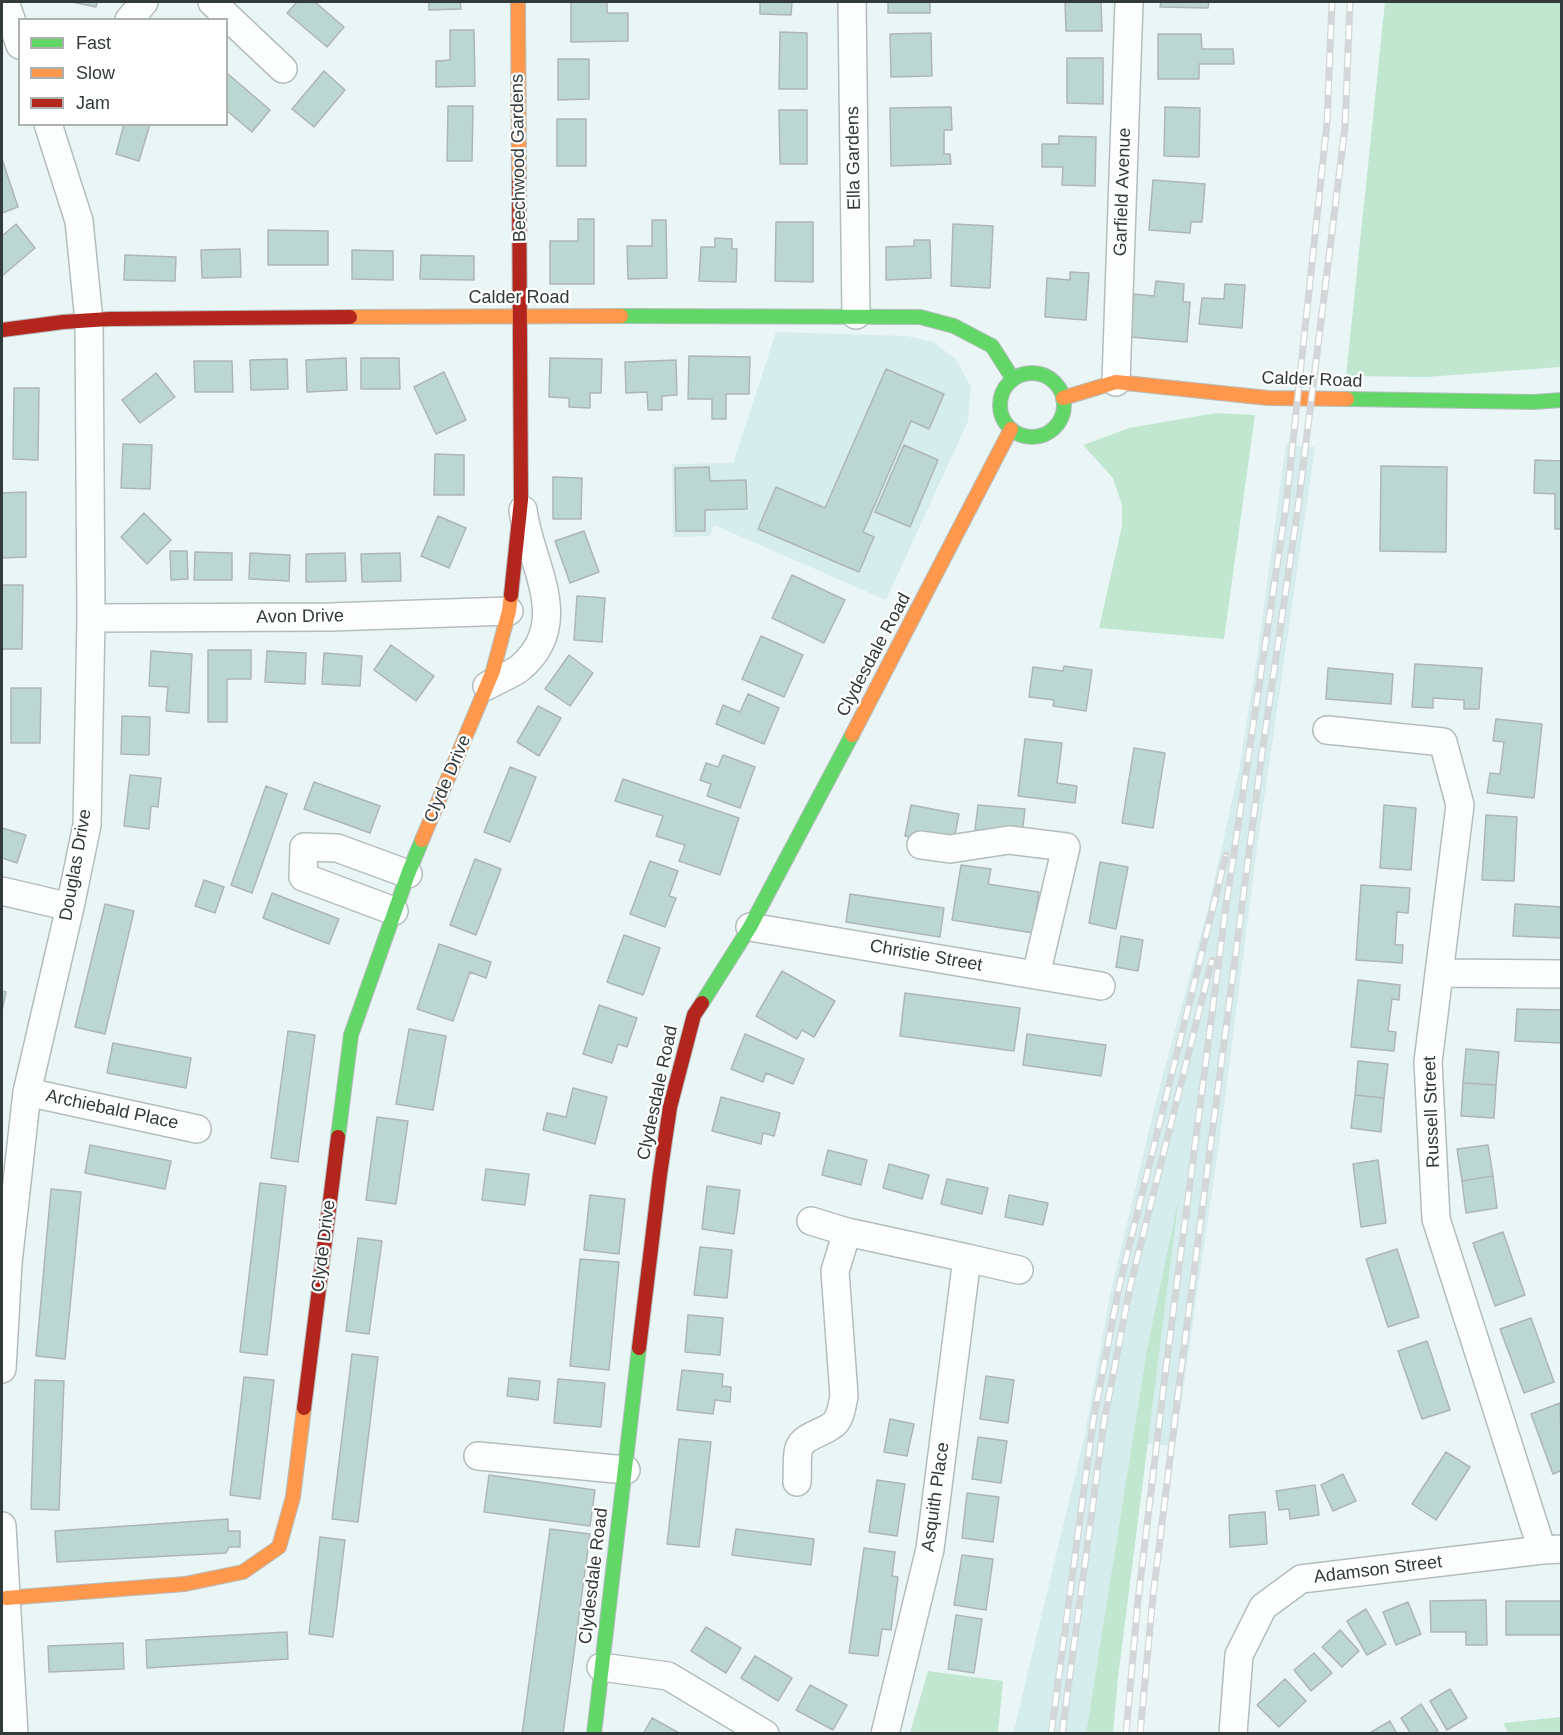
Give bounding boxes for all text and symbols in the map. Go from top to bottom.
legend [18,18,228,126]
text: Fast [76,33,111,53]
text: Slow [76,63,115,83]
street label: Beechwood Gardens [507,74,531,242]
text: Jam [76,93,110,113]
street label: Ella Gardens [842,106,866,210]
street label: Garfield Avenue [1110,127,1136,257]
street label: Calder Road [468,287,570,309]
street label: Calder Road [1261,367,1363,393]
street label: Clydesdale Road [832,589,916,721]
street label: Avon Drive [256,605,344,629]
street label: Clyde Drive [420,732,476,826]
street label: Douglas Drive [56,807,96,923]
street label: Christie Street [868,935,984,977]
street label: Clydesdale Road [633,1024,683,1162]
street label: Russell Street [1419,1056,1445,1168]
street label: Archiebald Place [44,1085,180,1135]
street label: Clyde Drive [308,1199,340,1293]
street label: Asquith Place [918,1441,954,1553]
street label: Clydesdale Road [575,1507,613,1645]
street label: Adamson Street [1313,1551,1443,1589]

